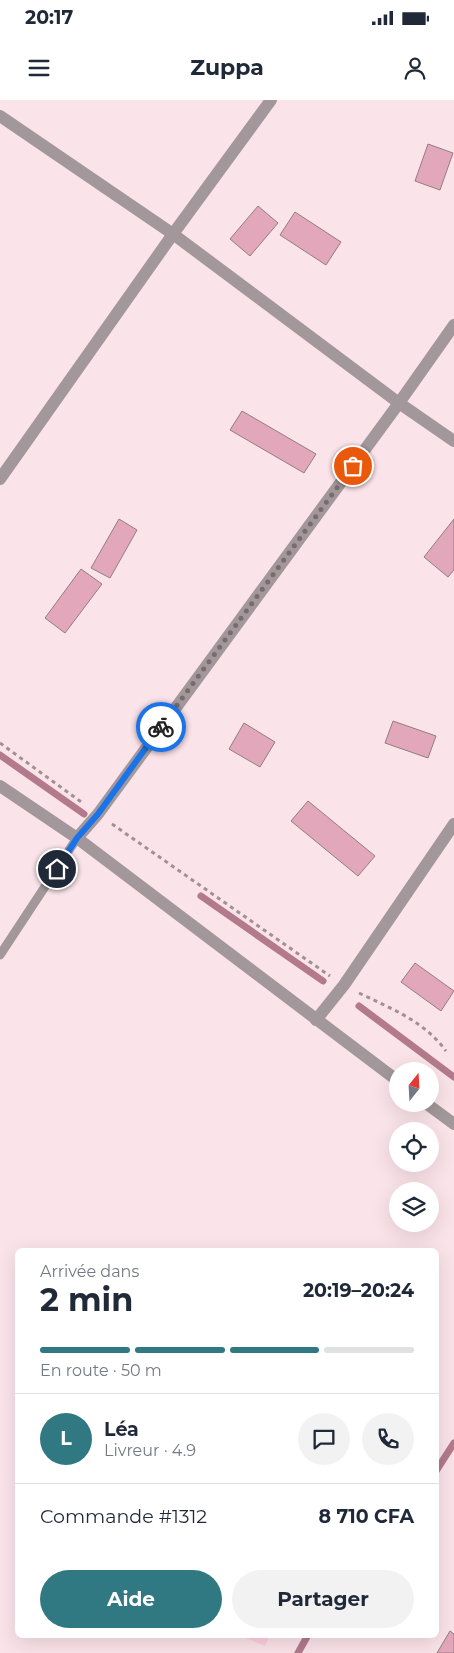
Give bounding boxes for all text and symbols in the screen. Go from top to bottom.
text: 20:17 [25,6,73,29]
icon: menu [25,54,53,82]
text: Zuppa [190,54,264,81]
icon: person [401,54,429,82]
pin [332,445,374,487]
icon: bag [339,452,367,480]
courier [136,702,186,752]
icon: bike [147,713,175,741]
pin [36,848,78,890]
icon: home [43,855,71,883]
north arrow [389,1062,439,1112]
map controls [389,1062,439,1232]
button: locate [389,1122,439,1172]
button: layers [389,1182,439,1232]
text: Arrivée dans [40,1262,139,1281]
text: 20:19–20:24 [303,1279,414,1302]
text: 2 min [40,1280,133,1319]
text: En route · 50 m [40,1361,162,1380]
button: chat [298,1413,350,1465]
button: phone [362,1413,414,1465]
text: Léa [104,1418,139,1441]
text: L [60,1427,72,1450]
text: Livreur · 4.9 [104,1441,196,1460]
text: Commande #1312 [40,1505,207,1528]
text: 8 710 CFA [318,1505,414,1528]
button: Aide [40,1570,222,1628]
button: Partager [232,1570,414,1628]

